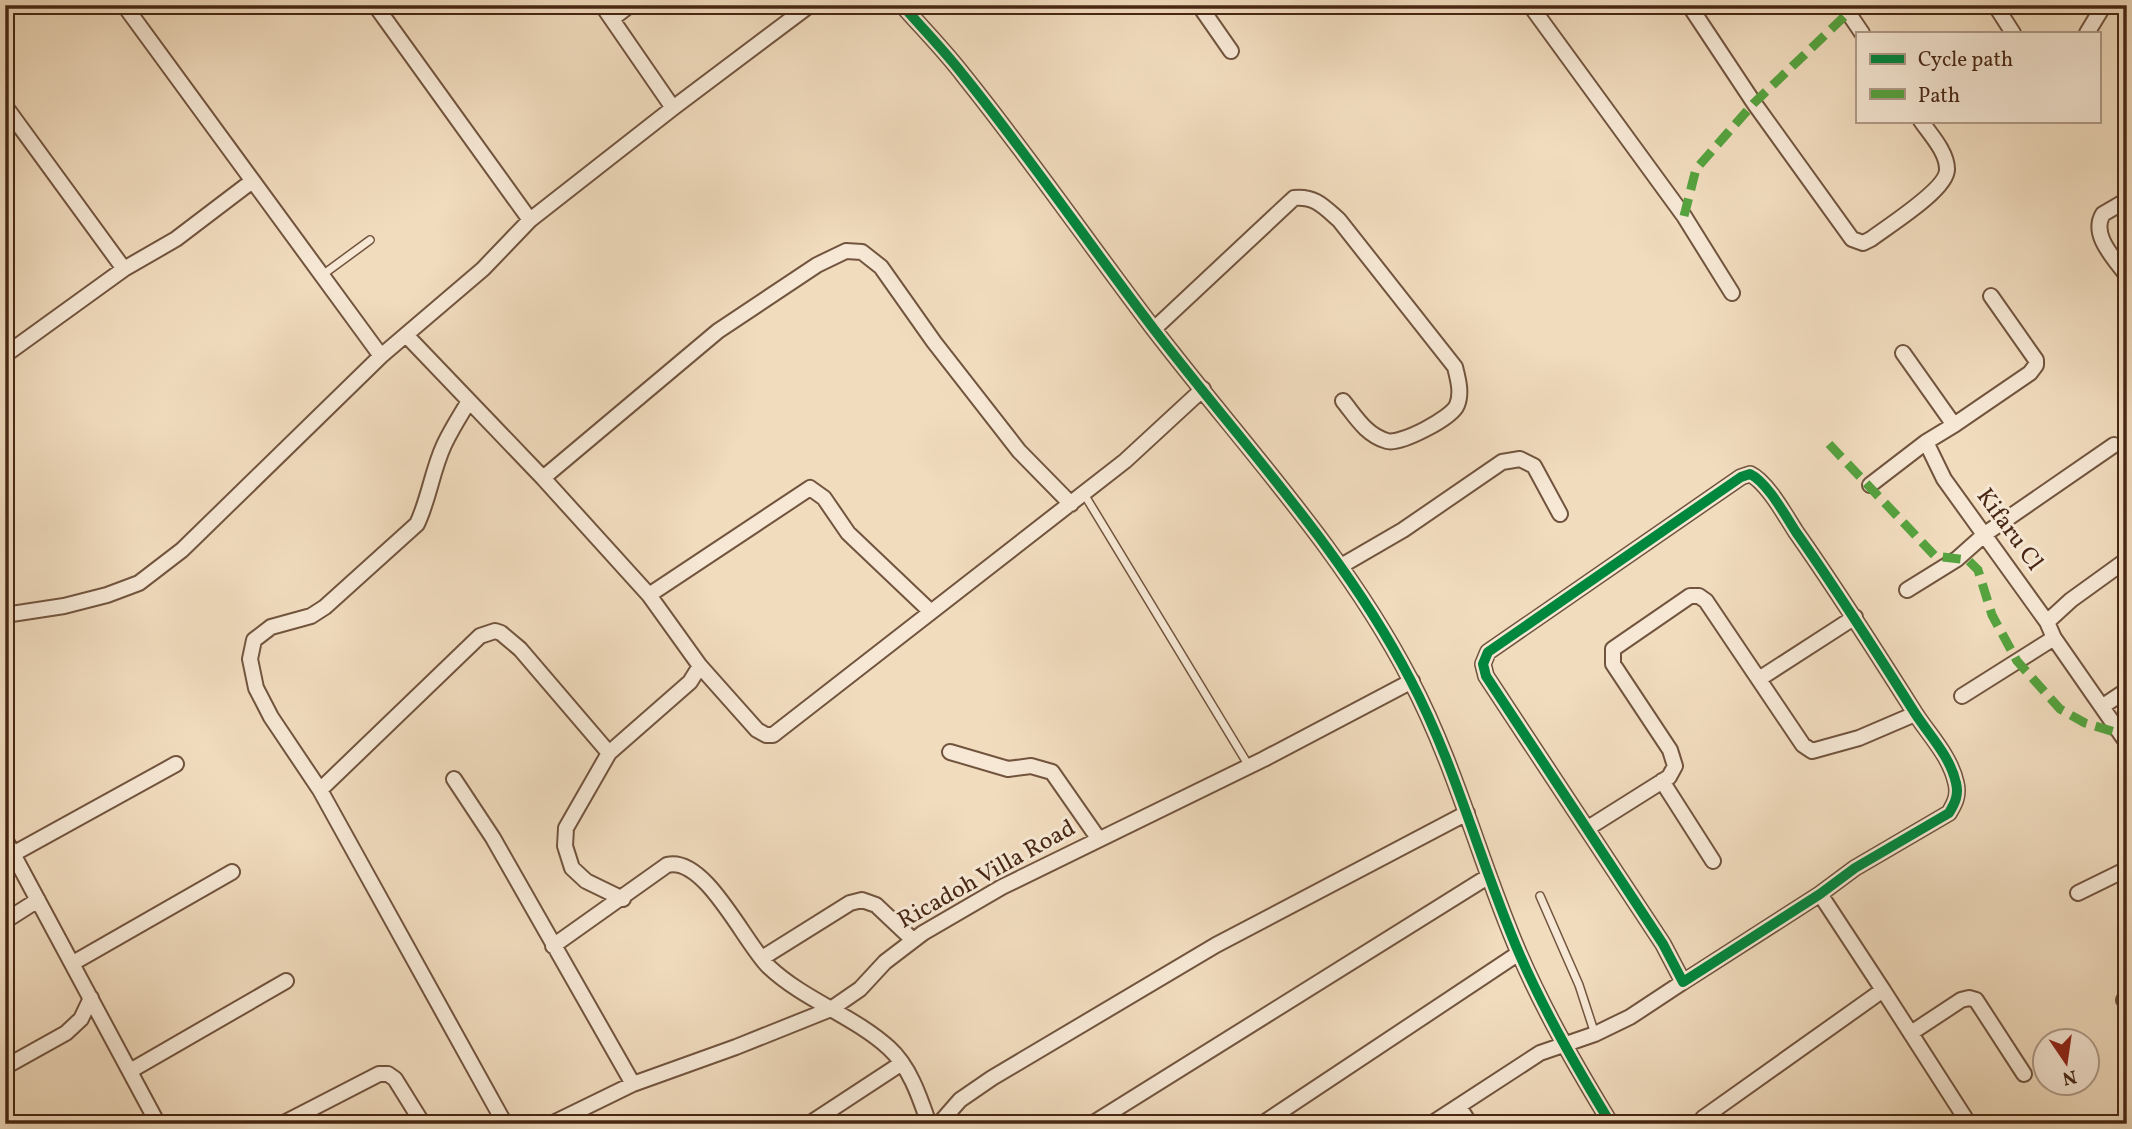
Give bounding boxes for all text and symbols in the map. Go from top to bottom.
legend [1856,32,2100,122]
text: Cycle path [1918,46,2013,75]
text: Path [1918,82,1960,111]
street label: Kifaru Cl [1967,482,2051,578]
street label: Ricadoh Villa Road [892,812,1082,938]
north arrow [2030,1028,2100,1098]
text: N [2060,1062,2079,1091]

